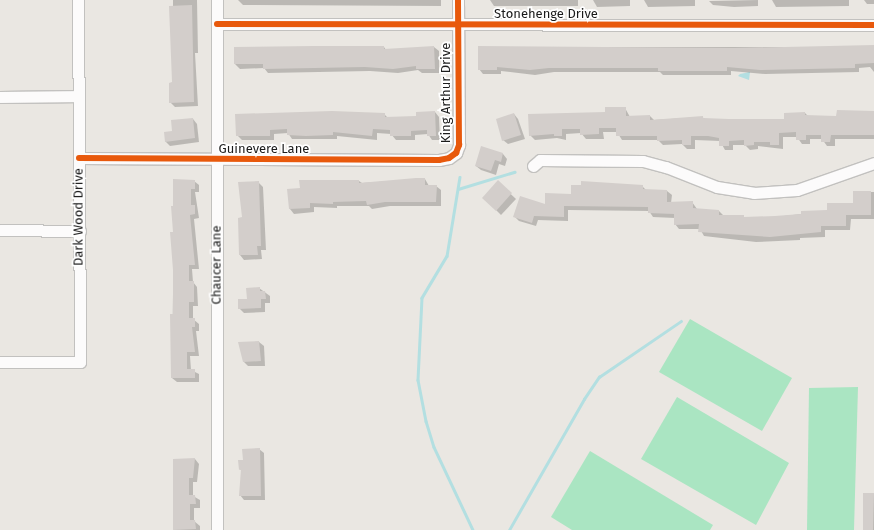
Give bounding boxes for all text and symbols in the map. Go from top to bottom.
street label: Stonehenge Drive [494,6,598,22]
street label: King Arthur Drive [438,43,454,143]
street label: Guinevere Lane [219,141,309,157]
street label: Dark Wood Drive [71,168,87,266]
street label: Chaucer Lane [209,225,225,305]

